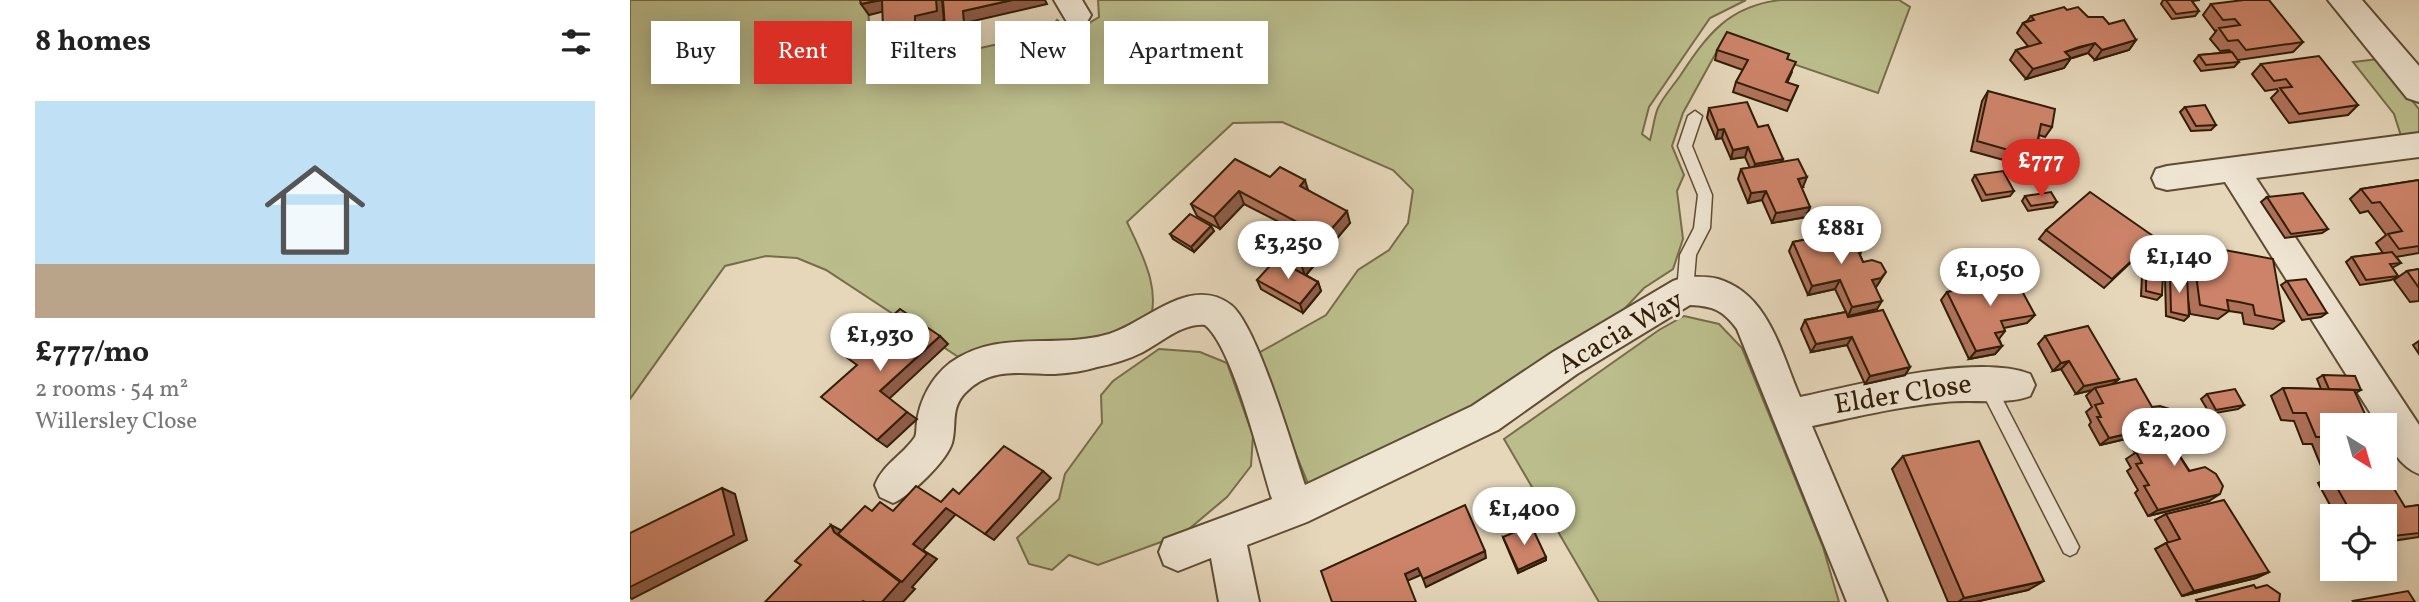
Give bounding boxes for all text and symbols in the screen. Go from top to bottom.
text: 8 homes [35,21,151,63]
chip: Buy [651,21,740,84]
chip: Rent [754,21,852,84]
chip: Filters [866,21,981,84]
chip: New [995,21,1090,84]
chip: Apartment [1104,21,1268,84]
icon: filters [557,23,595,61]
pin: £777 [2000,140,2082,199]
text: £777 [2018,146,2064,178]
icon: home [252,147,378,273]
pin: £881 [1800,206,1882,266]
text: £881 [1817,213,1865,245]
pin: £3,250 [1231,222,1345,281]
text: £3,250 [1254,228,1322,260]
pin: £1,140 [2122,236,2236,295]
text: £1,140 [2146,242,2212,274]
pin: £1,050 [1933,248,2047,308]
text: £1,050 [1956,255,2024,287]
street label: Acacia Way [1551,281,1691,385]
pin: £1,930 [823,314,937,373]
text: £1,930 [846,320,914,352]
text: £777/mo [35,332,149,374]
street label: Elder Close [1832,365,1974,425]
text: 2 rooms · 54 m² [35,374,188,406]
text: Willersley Close [35,406,197,438]
pin: £2,200 [2117,408,2231,468]
north arrow [2320,413,2398,490]
map controls [2320,413,2397,581]
text: £2,200 [2138,415,2210,447]
pin: £1,400 [1467,488,1581,547]
text: £1,400 [1488,494,1560,526]
button: locate [2320,504,2397,581]

